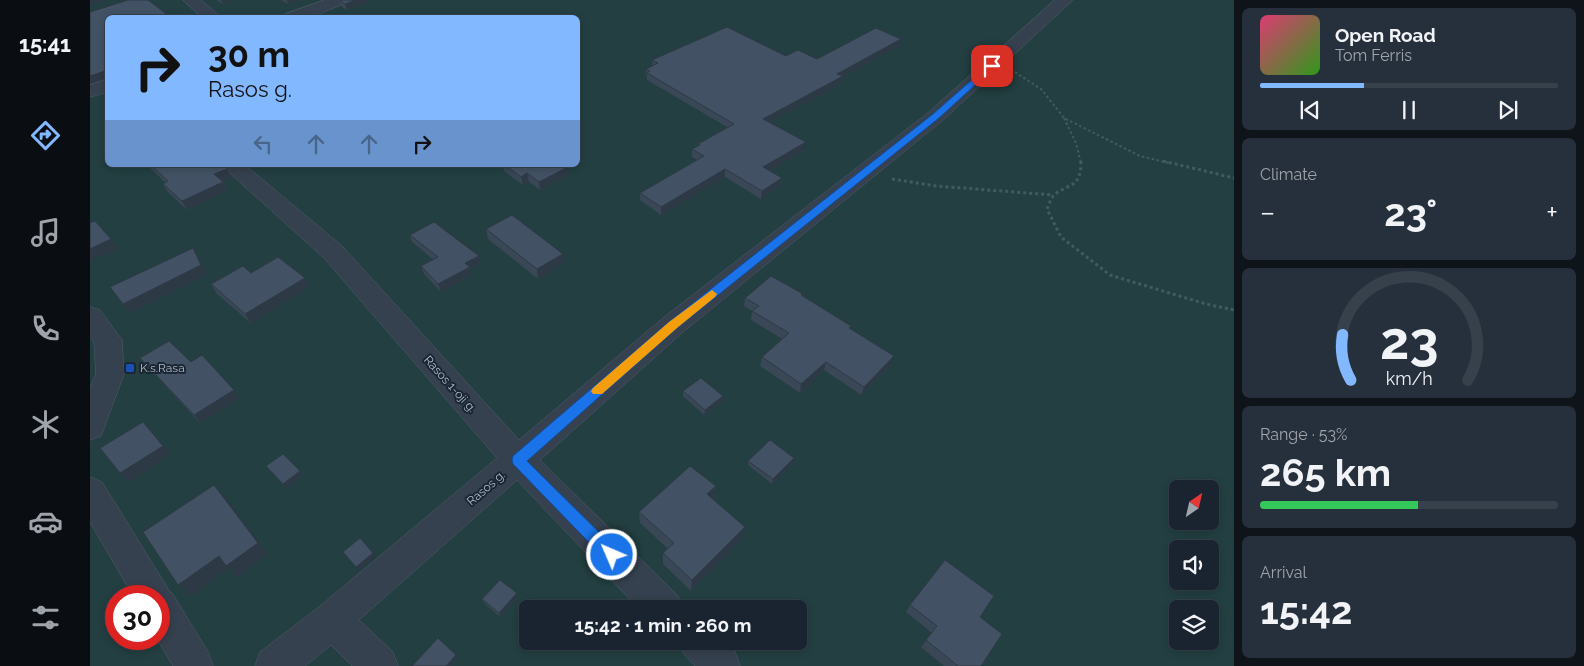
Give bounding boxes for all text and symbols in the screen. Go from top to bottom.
text: Open Road [1335,24,1436,46]
text: 15:41 [19,31,71,57]
text: 30 m [208,34,290,75]
icon: right [125,35,190,100]
pin [971,45,1013,87]
text: Tom Ferris [1335,46,1412,65]
icon: arrive [978,52,1006,80]
text: Rasos g. [208,76,292,102]
icon: previous [1296,96,1324,124]
icon: pause [1395,96,1423,124]
icon: next [1494,96,1522,124]
icon: directions [28,118,63,153]
icon: left [249,130,277,158]
icon: ahead [302,130,330,158]
icon: ahead [355,130,383,158]
icon: right [408,130,436,158]
text: Climate [1260,165,1317,184]
text: 23° [1384,190,1437,235]
text: − [1260,196,1275,229]
text: + [1546,196,1558,229]
icon: music [28,215,63,250]
text: 23 [1380,310,1438,371]
icon: phone [28,311,63,346]
street label: Rasos 1-oji g. [421,353,479,415]
place label: K.s.Rasa [140,361,185,375]
marker: K.s.Rasa [124,362,136,374]
text: km/h [1385,368,1433,389]
icon: climate [28,407,63,442]
text: Range · 53% [1260,425,1348,444]
text: 265 km [1260,450,1391,495]
street label: Rasos g. [464,468,508,508]
north arrow [1169,480,1219,530]
map controls [1169,480,1219,650]
icon: car [28,504,63,539]
position arrow [585,528,637,580]
button: sound [1169,540,1219,590]
text: Arrival [1260,563,1307,582]
speed limit sign: 30 [105,585,170,650]
text: 15:42 [1260,588,1352,633]
icon: filters [28,600,63,635]
button: layers [1169,600,1219,650]
text: 15:42 · 1 min · 260 m [574,614,752,636]

